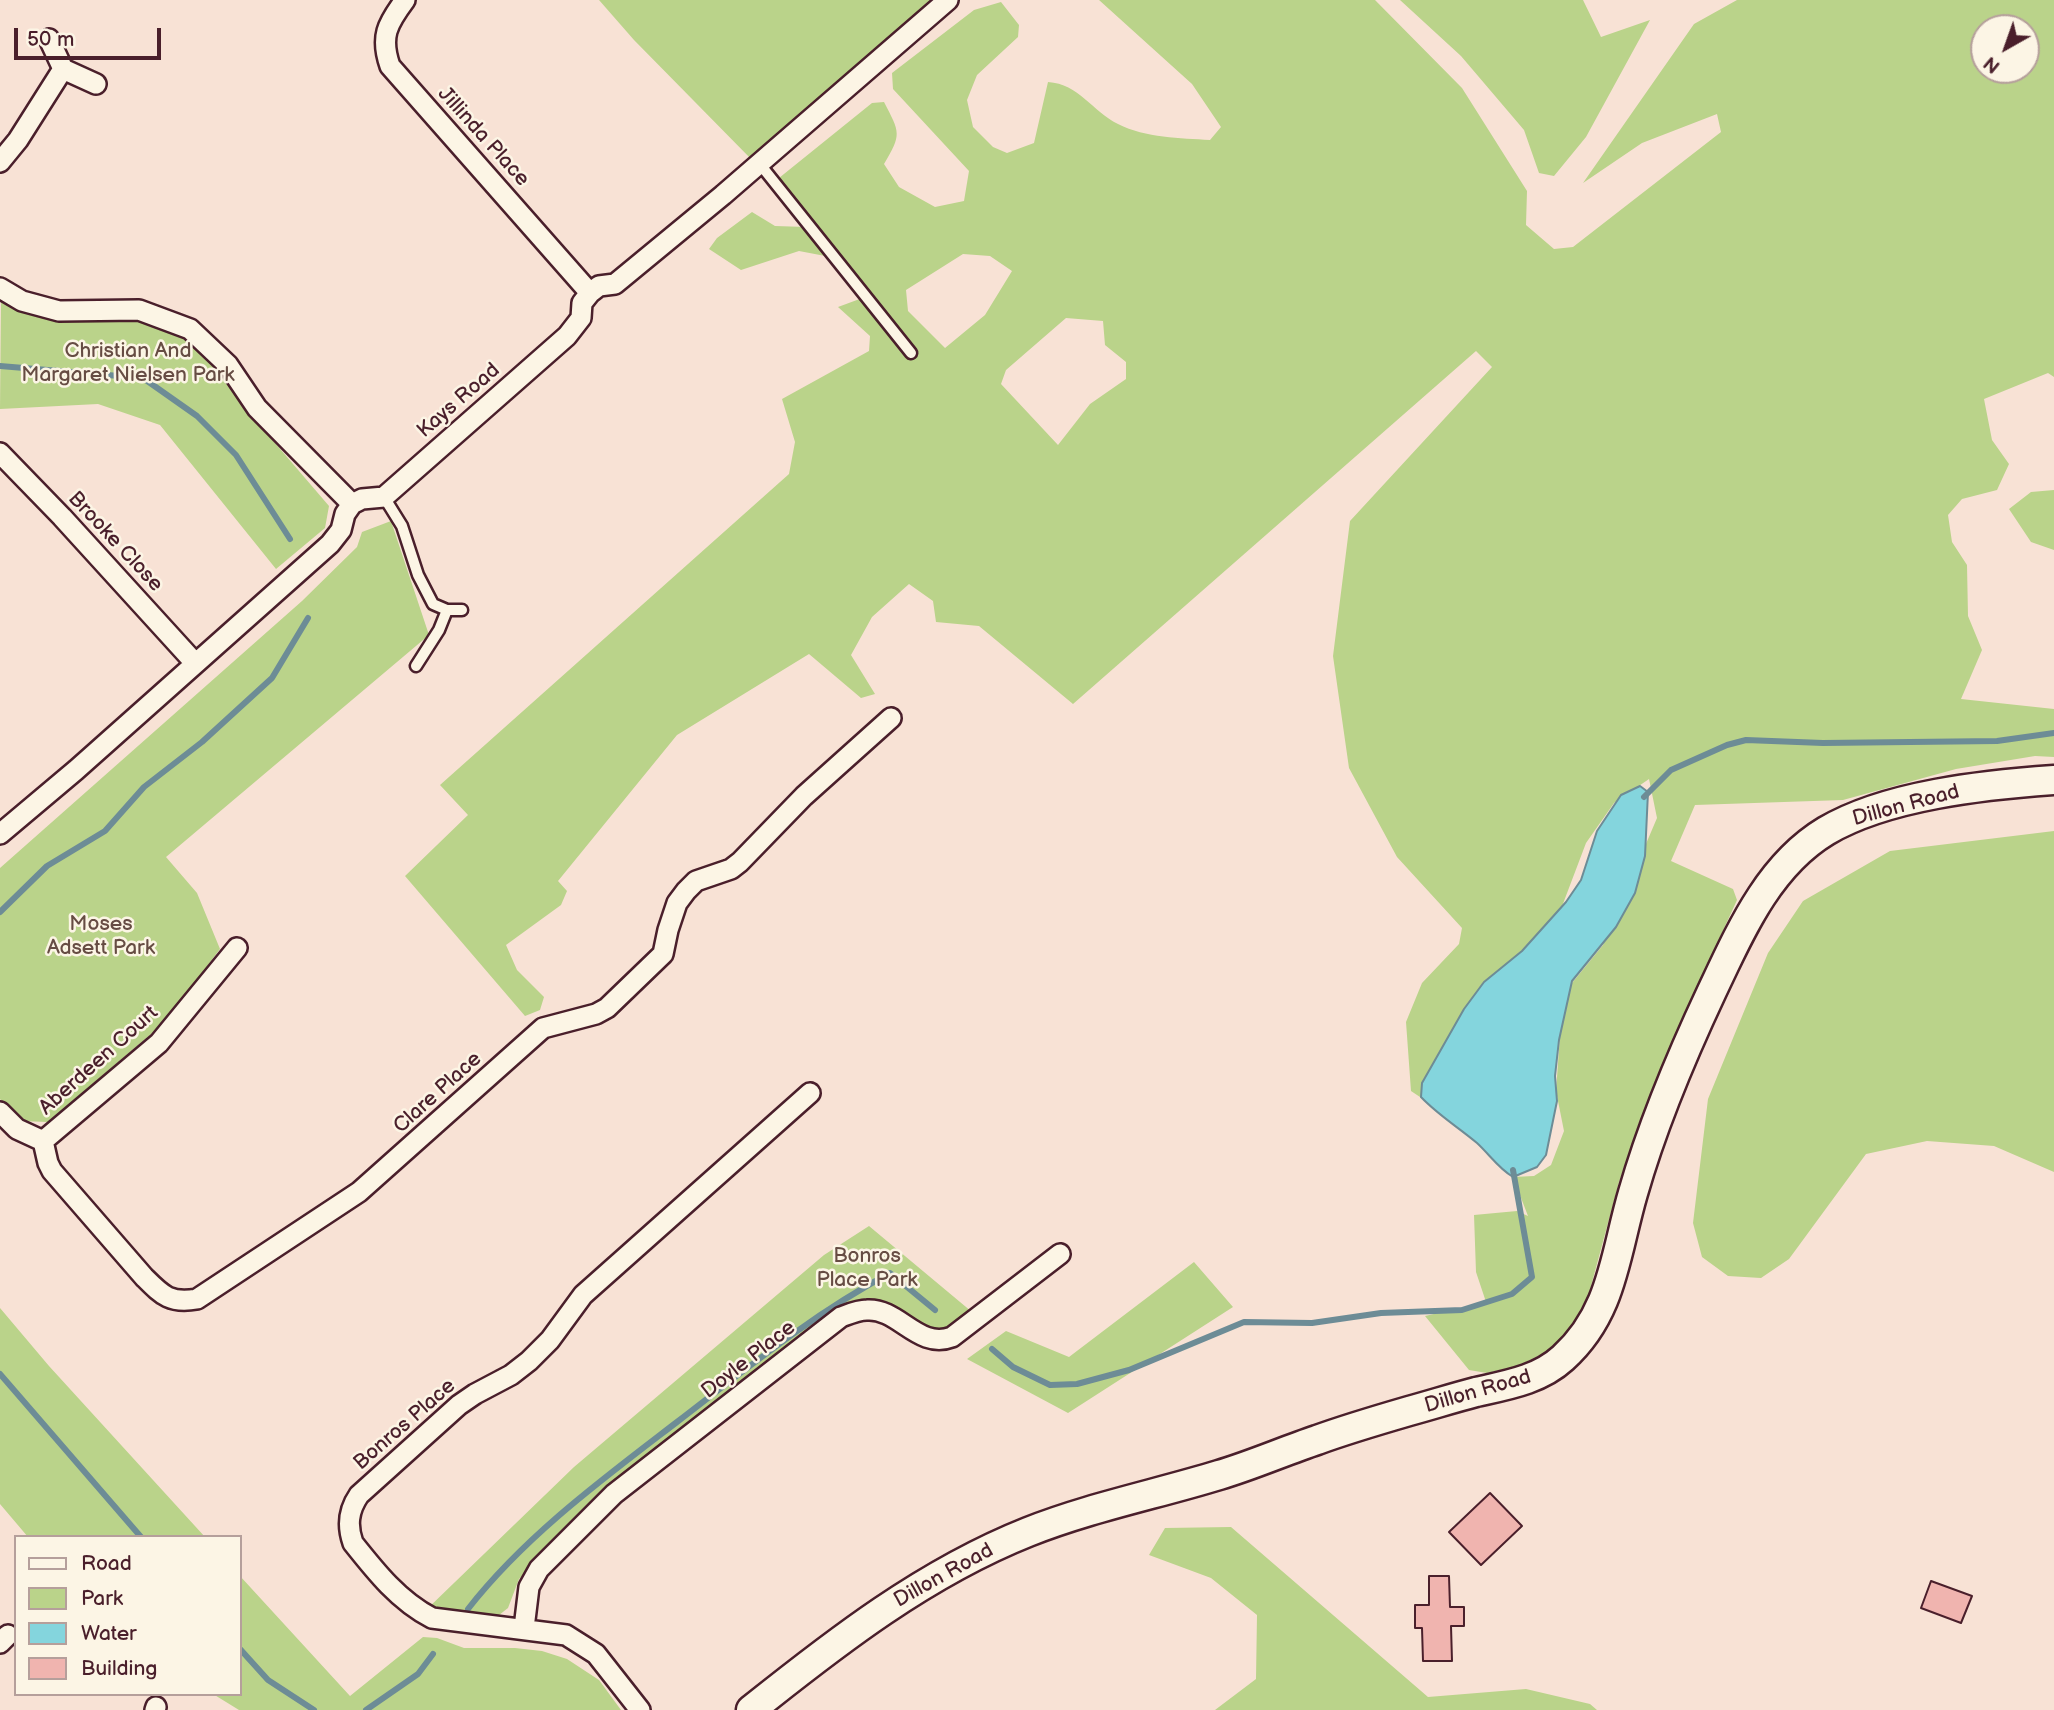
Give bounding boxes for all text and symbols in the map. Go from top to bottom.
scale bar [18,14,164,58]
north arrow [1970,14,2040,84]
text: 50 m [27,27,74,52]
text: N [1980,51,2005,77]
street label: Jillinda Place [432,82,534,192]
park label: Christian And Margaret Nielsen Park [21,339,235,389]
street label: Kays Road [412,358,506,444]
street label: Brooke Close [62,487,168,597]
street label: Dillon Road [1850,780,1962,832]
park label: Moses Adsett Park [47,912,155,962]
street label: Aberdeen Court [34,1001,164,1121]
street label: Clare Place [389,1047,487,1139]
park label: Bonros Place Park [816,1244,918,1294]
street label: Doyle Place [697,1316,801,1404]
street label: Dillon Road [1422,1365,1534,1419]
street label: Bonros Place [349,1374,461,1476]
legend [14,1535,242,1696]
street label: Dillon Road [890,1538,998,1614]
text: Road [81,1551,132,1576]
text: Park [81,1586,123,1611]
text: Water [81,1621,137,1646]
text: Building [81,1656,157,1681]

